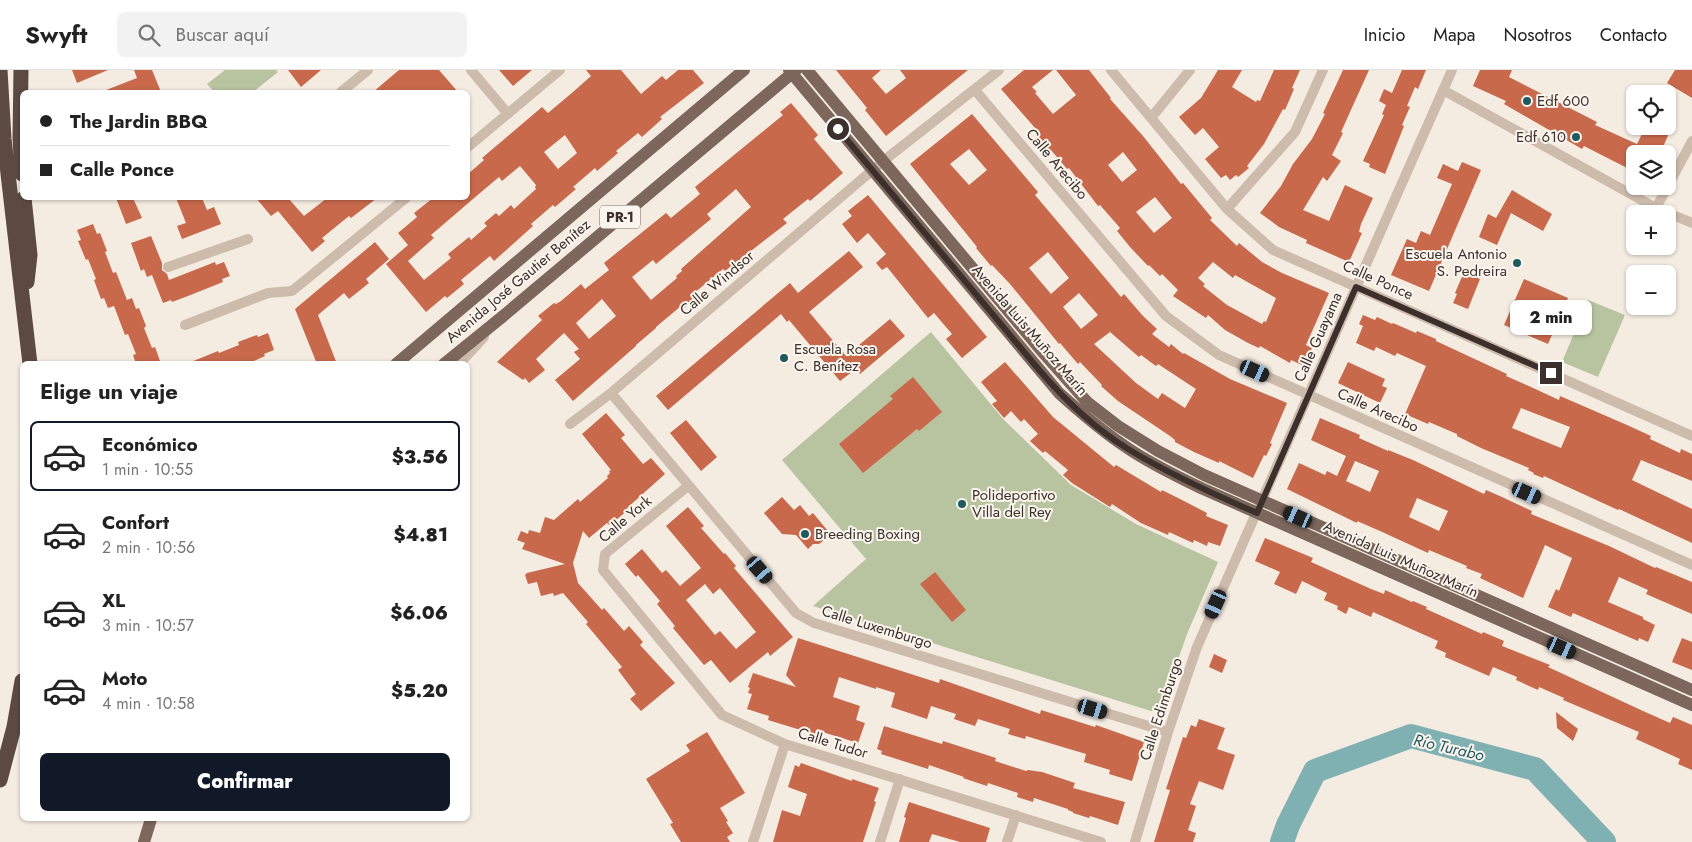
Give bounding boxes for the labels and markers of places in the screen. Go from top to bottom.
place label: Edf 600 [1537,90,1589,112]
marker: Edf 600 [1521,95,1533,107]
place label: Edf 610 [1516,126,1566,148]
marker: Edf 610 [1570,131,1582,143]
place label: Escuela Antonio S. Pedreira [1405,243,1507,282]
marker: Escuela Antonio S. Pedreira [1511,257,1523,269]
place label: Escuela Rosa C. Benítez [794,338,876,377]
marker: Escuela Rosa C. Benítez [778,352,790,364]
place label: Polideportivo Villa del Rey [972,484,1056,523]
marker: Polideportivo Villa del Rey [956,498,968,510]
place label: Breeding Boxing [815,523,920,545]
marker: Breeding Boxing [799,528,811,540]

